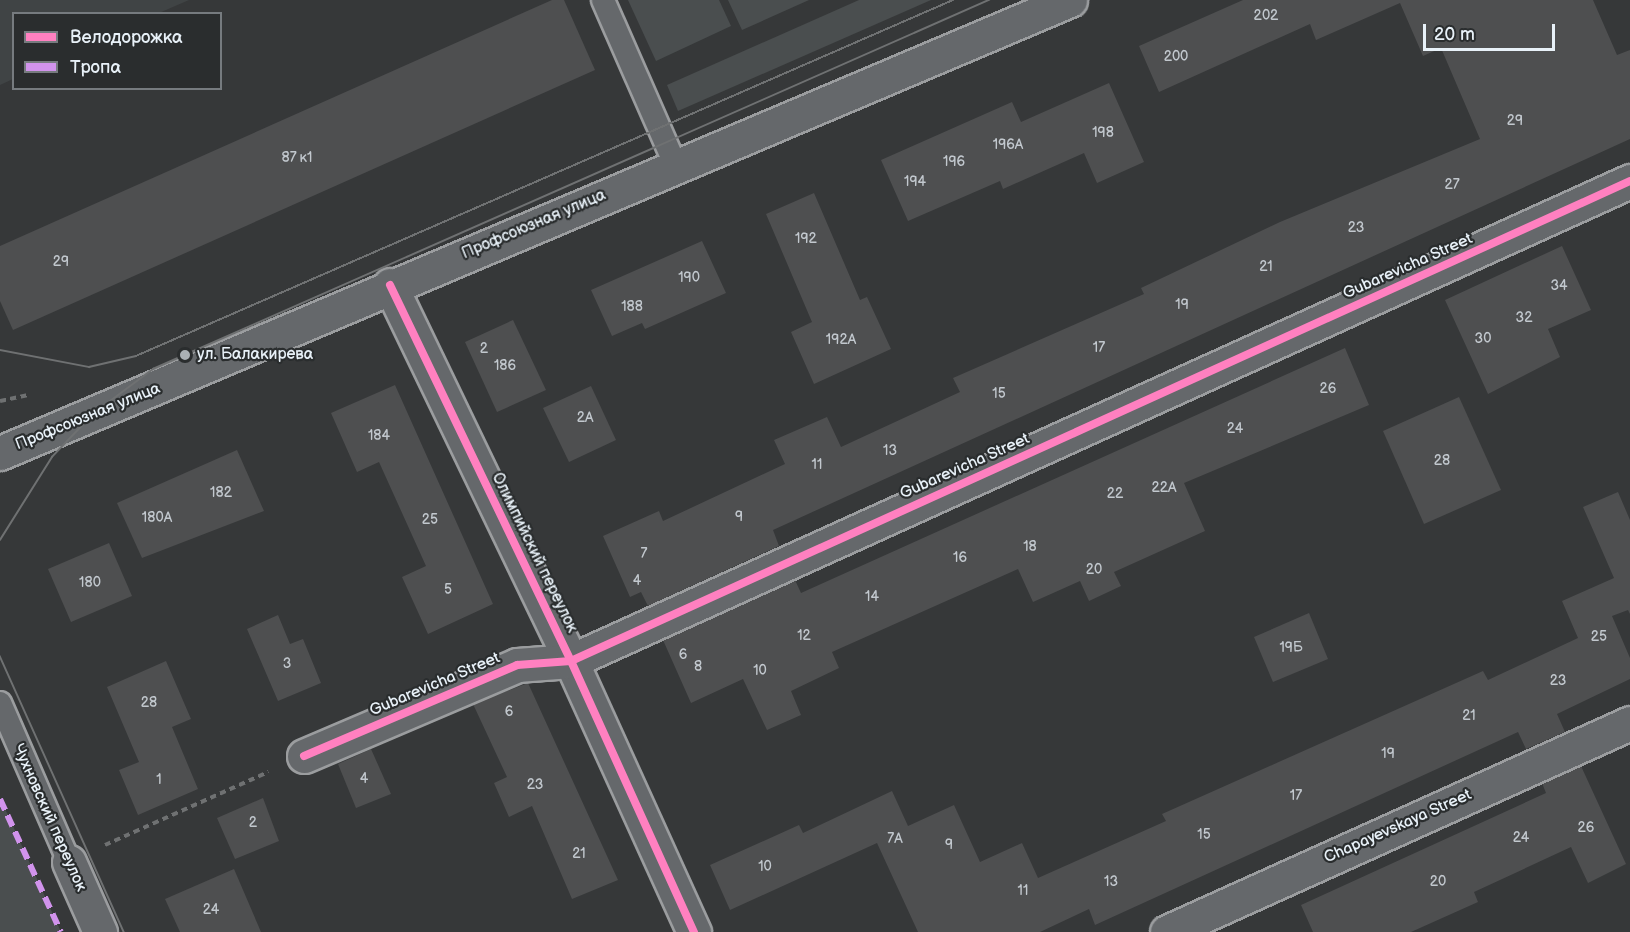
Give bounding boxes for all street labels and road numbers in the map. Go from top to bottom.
street label: Профсоюзная улица [459,186,609,264]
street label: Gubarevicha Street [1340,230,1476,304]
street label: Профсоюзная улица [13,379,163,455]
street label: Gubarevicha Street [897,430,1033,504]
street label: Олимпийский переулок [487,470,581,636]
street label: Gubarevicha Street [367,649,503,721]
street label: Чухновский переулок [8,741,90,895]
street label: Chapayevskaya Street [1321,786,1475,868]

